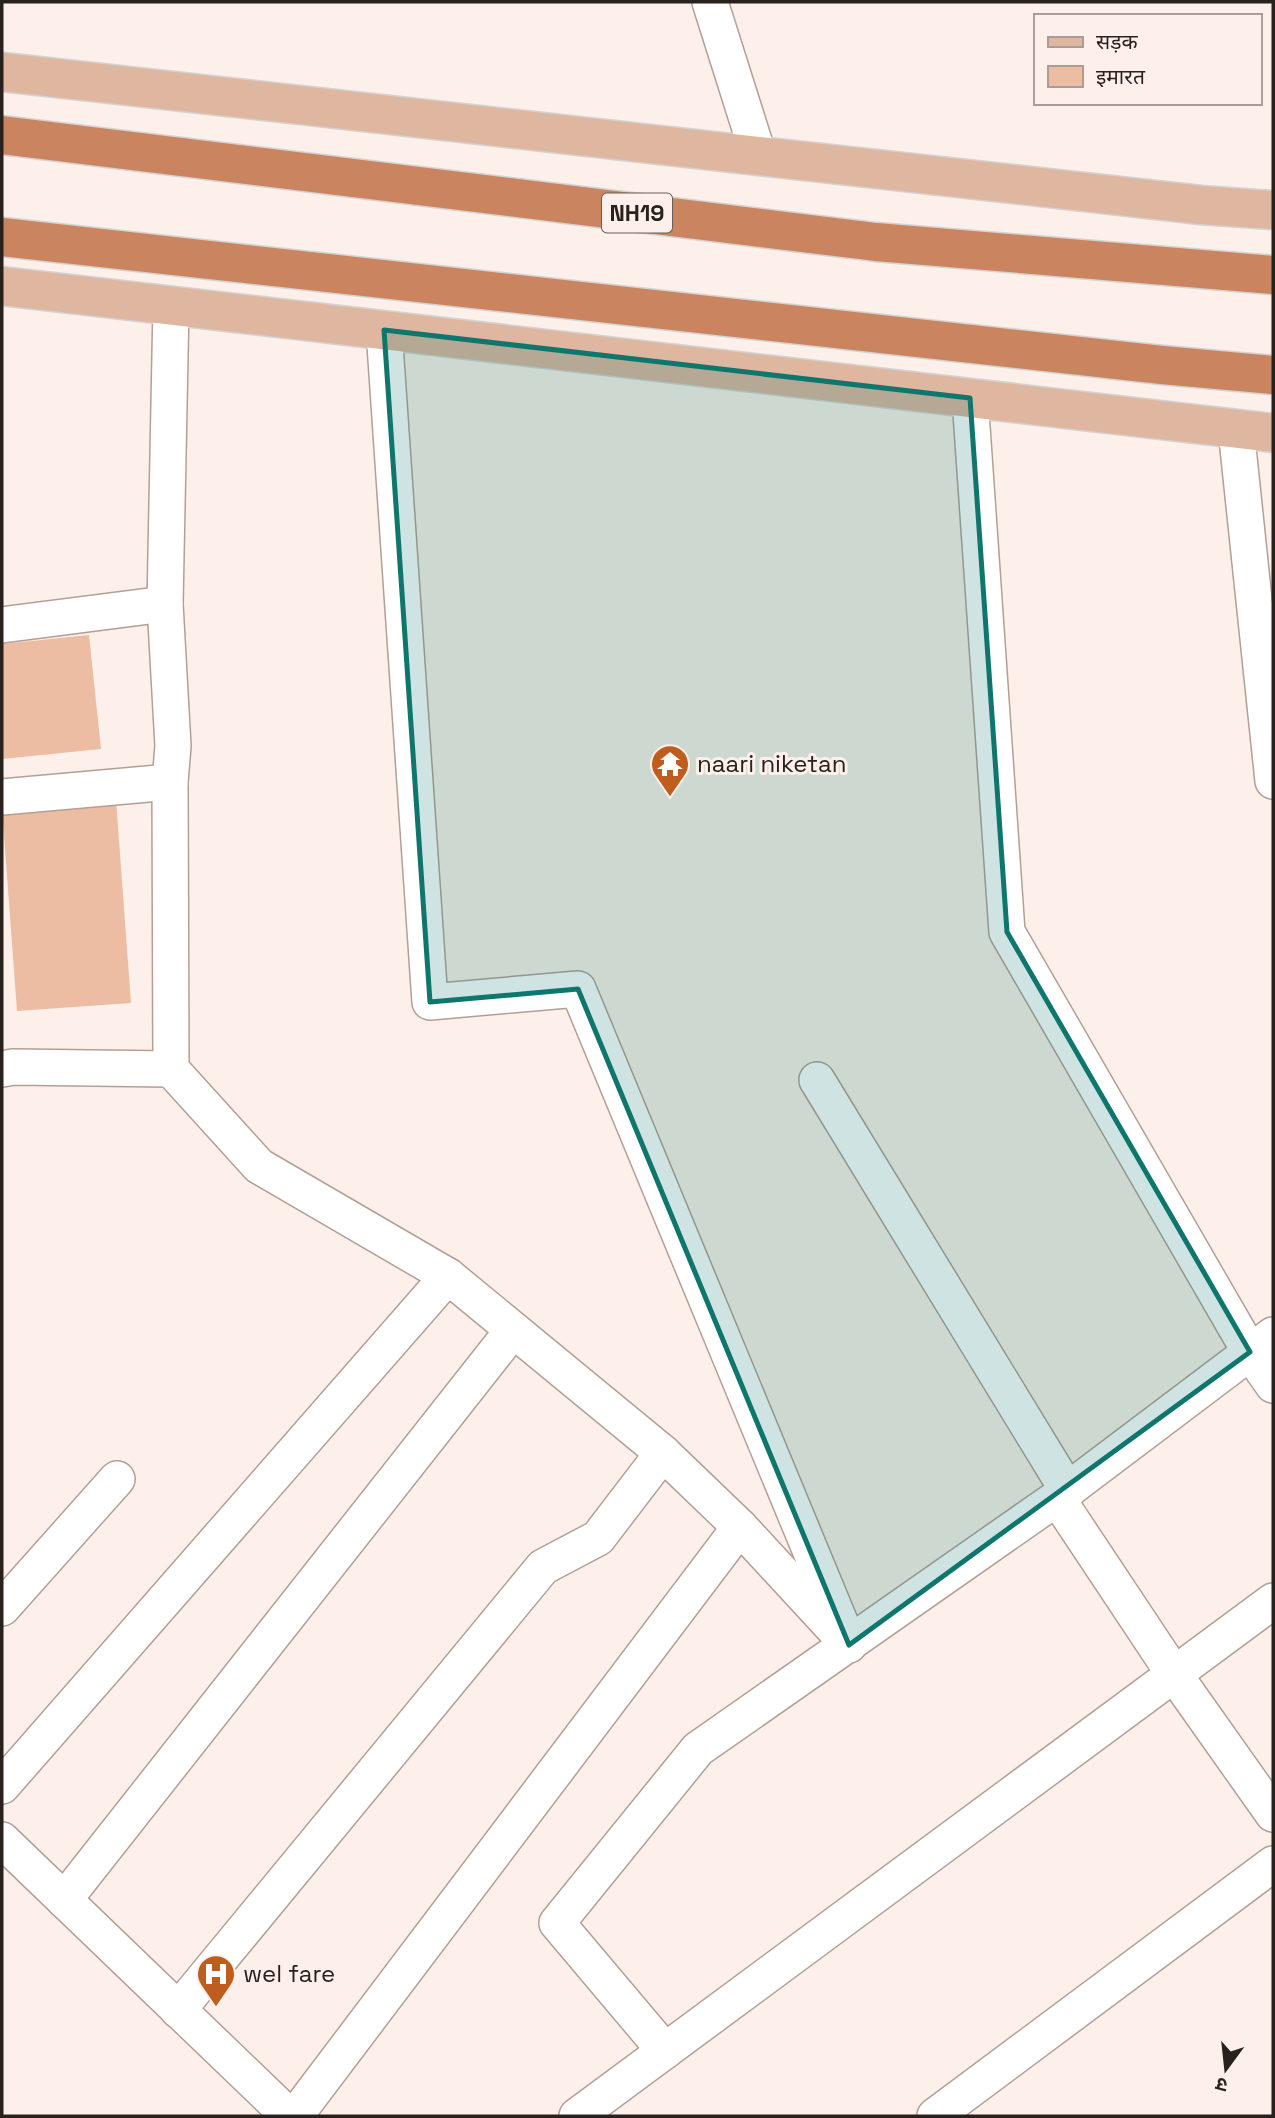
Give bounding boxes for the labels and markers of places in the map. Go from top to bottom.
temple icon: naari niketan [649,743,691,798]
place label: naari niketan [697,748,847,779]
hospital icon: wel fare [195,1953,237,2008]
place label: wel fare [243,1958,335,1989]

